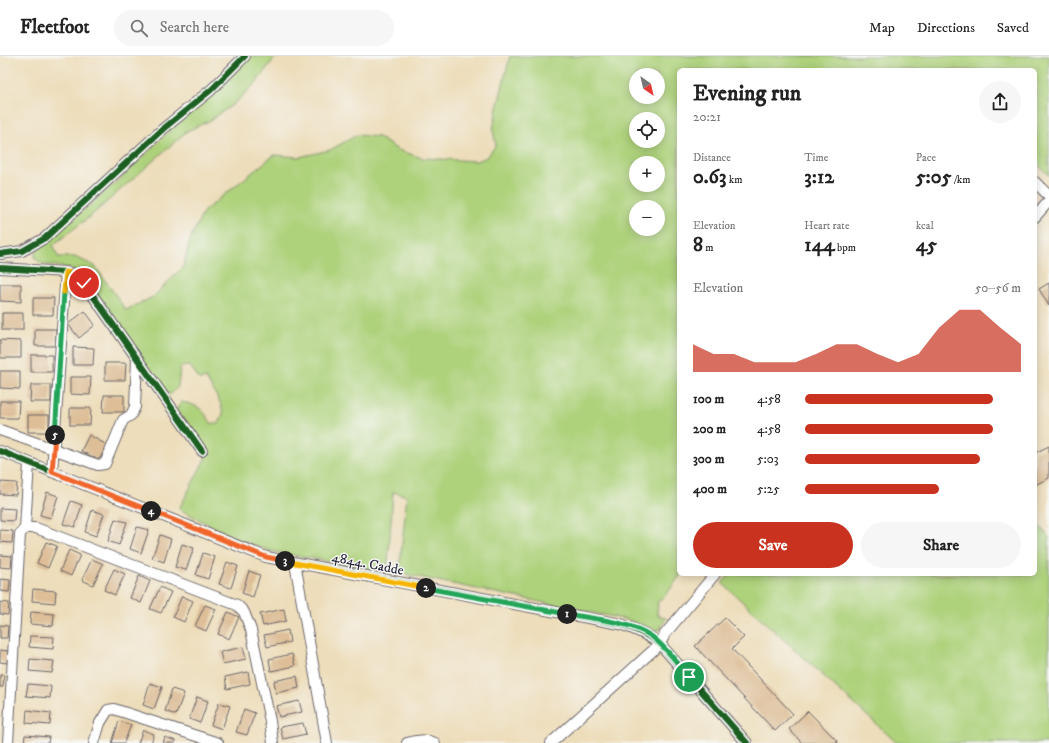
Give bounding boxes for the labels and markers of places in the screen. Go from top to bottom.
pin [67,266,101,300]
pin: 5 [45,425,65,445]
pin: 4 [141,501,161,521]
pin: 3 [275,551,295,571]
pin: 2 [416,578,436,598]
pin: 1 [557,604,577,624]
pin [672,660,706,694]

